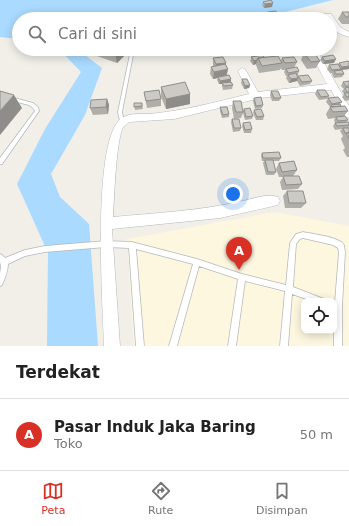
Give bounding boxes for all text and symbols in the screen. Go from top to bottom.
search box [12,12,337,56]
icon: search [26,23,48,45]
text: Cari di sini [58,25,137,43]
your location [223,184,243,204]
pin: A [226,237,252,270]
map controls [301,298,337,334]
button: locate [301,298,337,334]
text: Terdekat [16,362,100,382]
text: Pasar Induk Jaka Baring [54,418,256,436]
text: A [24,427,34,442]
text: 50 m [300,427,333,442]
text: Toko [54,436,83,451]
tab: Peta [41,480,65,517]
tab: Rute [148,480,173,517]
tab: Disimpan [256,480,308,517]

